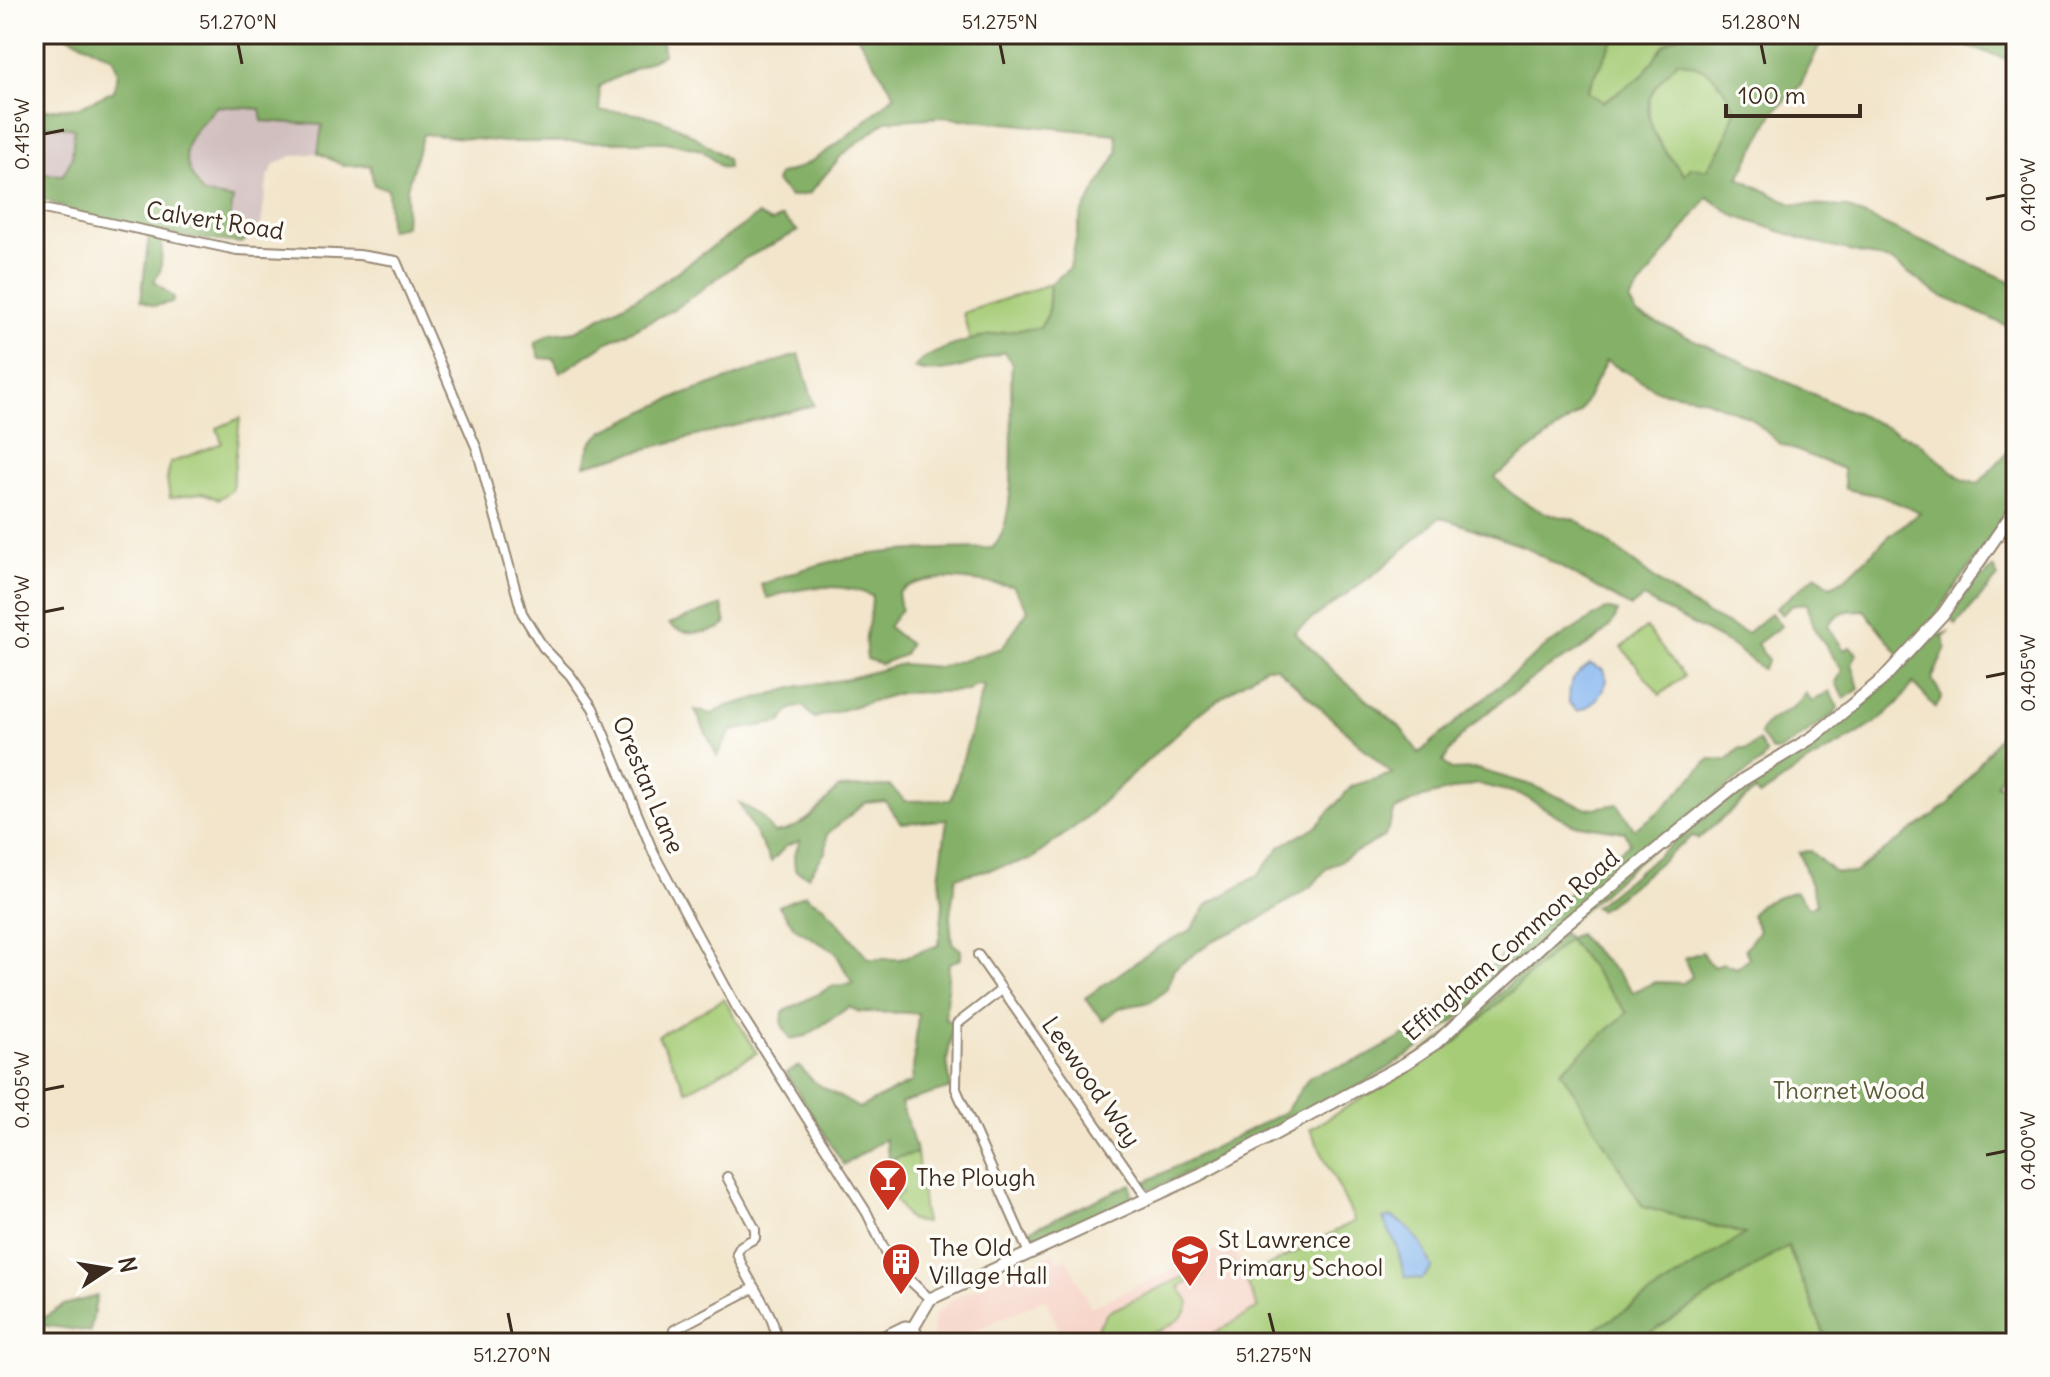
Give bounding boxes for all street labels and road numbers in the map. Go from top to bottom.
street label: Calvert Road [144,194,286,246]
street label: Orestan Lane [607,711,691,858]
street label: Effingham Common Road [1396,842,1625,1046]
street label: Leewood Way [1036,1011,1148,1152]

